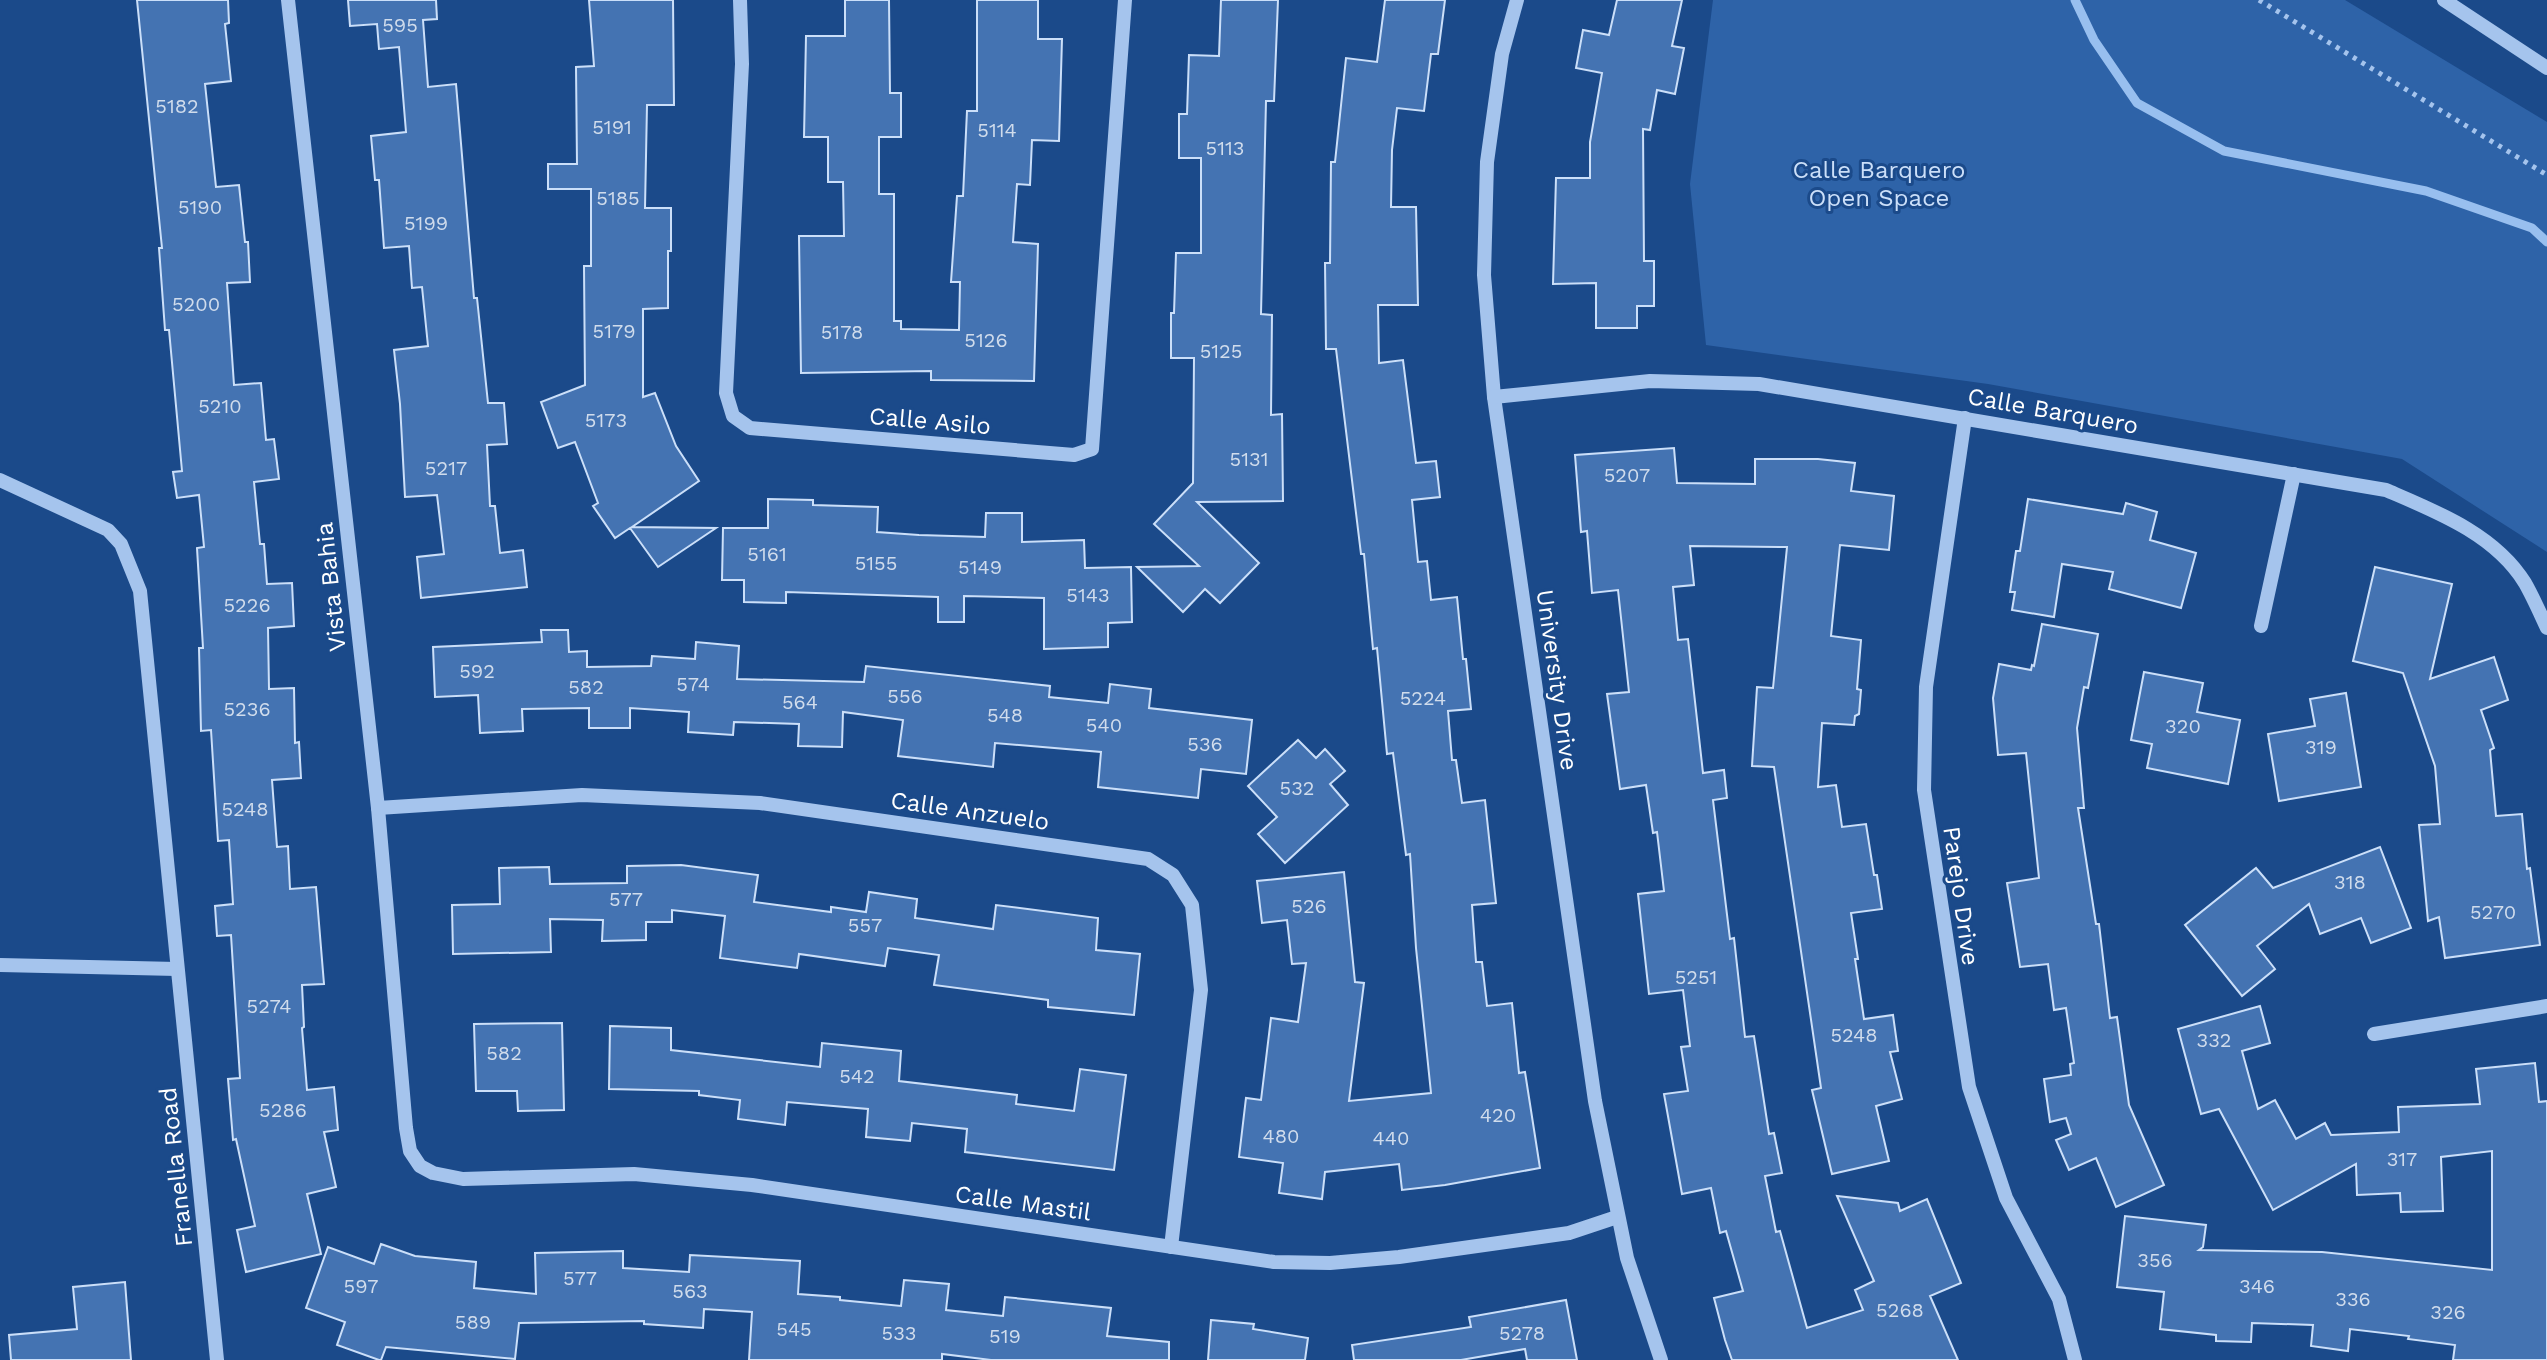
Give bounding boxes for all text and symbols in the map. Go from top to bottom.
house number: 595 [382,13,418,37]
house number: 5182 [155,94,199,118]
house number: 5191 [592,115,632,139]
house number: 5114 [977,118,1017,142]
house number: 5113 [1206,136,1244,160]
park label: Calle Barquero Open Space [1793,156,1965,212]
house number: 5185 [596,186,640,210]
house number: 5190 [178,195,222,219]
house number: 5199 [404,211,448,235]
house number: 5200 [172,292,220,316]
house number: 5179 [593,319,636,343]
house number: 5178 [821,320,863,344]
house number: 5126 [964,328,1008,352]
house number: 5125 [1200,339,1242,363]
street label: Calle Barquero [1965,382,2141,440]
house number: 5210 [198,394,242,418]
street label: Calle Asilo [868,402,992,440]
house number: 5173 [585,408,627,432]
house number: 5131 [1230,447,1268,471]
house number: 5217 [425,456,467,480]
house number: 5207 [1604,463,1650,487]
street label: Vista Bahia [310,521,352,653]
house number: 5161 [747,542,787,566]
house number: 5155 [855,551,897,575]
house number: 5149 [958,555,1002,579]
house number: 5143 [1066,583,1110,607]
street label: University Drive [1530,588,1584,772]
house number: 5226 [223,593,271,617]
house number: 592 [459,659,495,683]
house number: 574 [676,672,710,696]
house number: 582 [568,675,604,699]
house number: 556 [887,684,923,708]
house number: 5224 [1400,686,1446,710]
house number: 564 [782,690,818,714]
house number: 5236 [223,697,271,721]
house number: 548 [987,703,1023,727]
house number: 540 [1086,713,1122,737]
house number: 320 [2165,714,2201,738]
house number: 536 [1187,732,1223,756]
house number: 319 [2305,735,2337,759]
house number: 532 [1280,776,1314,800]
street label: Calle Anzuelo [889,786,1051,836]
house number: 5248 [221,797,269,821]
street label: Parejo Drive [1937,825,1985,967]
house number: 318 [2334,870,2366,894]
house number: 577 [609,887,643,911]
house number: 526 [1291,894,1327,918]
house number: 5270 [2470,900,2516,924]
house number: 557 [848,913,882,937]
house number: 5251 [1675,965,1717,989]
house number: 5274 [247,994,292,1018]
house number: 5248 [1830,1023,1878,1047]
house number: 332 [2197,1028,2231,1052]
house number: 582 [486,1041,522,1065]
house number: 542 [839,1064,875,1088]
street label: Franella Road [154,1086,198,1248]
house number: 5286 [259,1098,307,1122]
house number: 420 [1480,1103,1516,1127]
house number: 480 [1263,1124,1299,1148]
house number: 440 [1373,1126,1409,1150]
house number: 317 [2387,1147,2417,1171]
street label: Calle Mastil [953,1180,1093,1226]
house number: 356 [2137,1248,2173,1272]
house number: 577 [563,1266,597,1290]
house number: 597 [344,1274,378,1298]
house number: 346 [2239,1274,2275,1298]
house number: 563 [672,1279,708,1303]
house number: 336 [2335,1287,2371,1311]
house number: 5268 [1876,1298,1924,1322]
house number: 326 [2430,1300,2466,1324]
house number: 589 [455,1310,491,1334]
house number: 545 [776,1317,812,1341]
house number: 533 [882,1321,916,1345]
house number: 5278 [1499,1321,1545,1345]
house number: 519 [989,1324,1021,1348]

